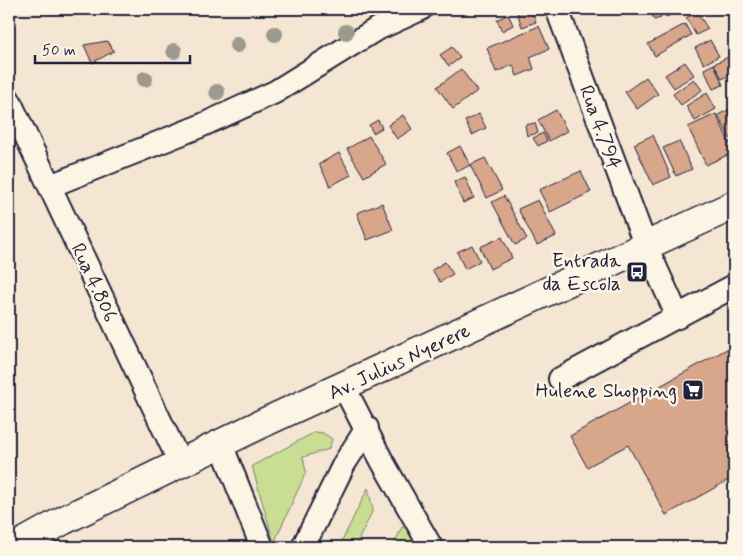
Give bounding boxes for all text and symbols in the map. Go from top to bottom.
scale bar [35,32,190,64]
text: 50 m [42,41,76,61]
street label: Rua 4.794 [572,82,627,173]
street label: Rua 4.806 [64,239,124,326]
place label: Entrada da Escola [543,248,622,298]
bus stop icon: Entrada da Escola [625,260,649,284]
street label: Av. Julius Nyerere [324,318,475,407]
place label: Hulene Shopping [536,378,677,405]
supermarket icon: Hulene Shopping [681,378,705,402]

